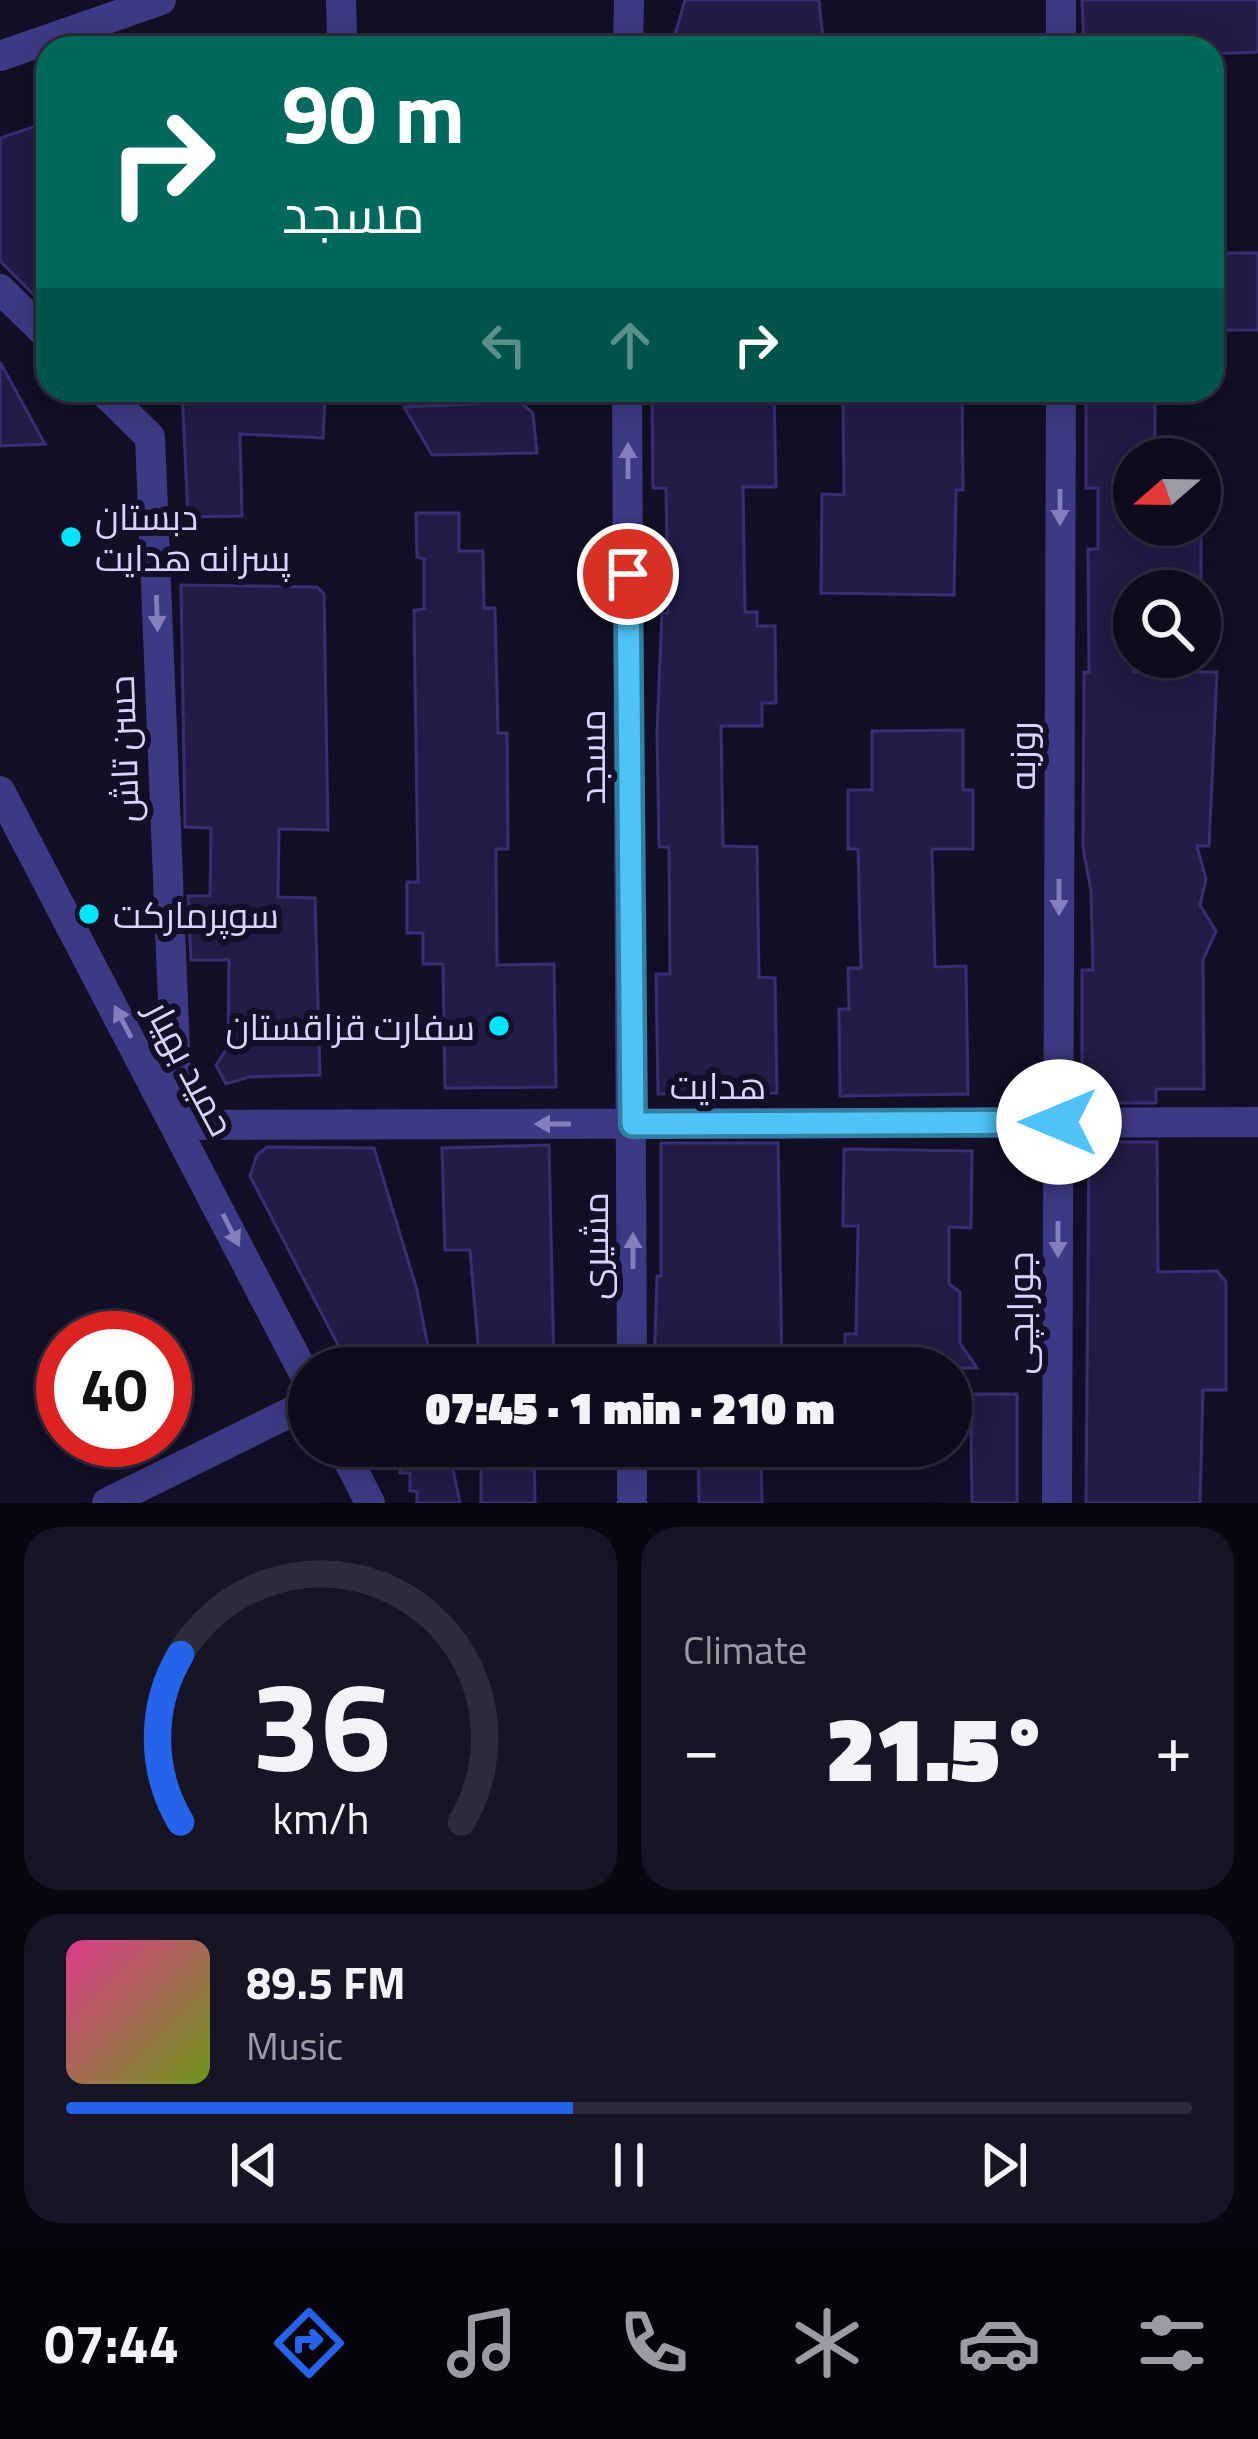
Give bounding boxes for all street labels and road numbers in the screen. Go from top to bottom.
street label: حسن تاش [93,674,153,824]
street label: مسجد [564,709,619,805]
street label: روزبه [994,722,1049,790]
street label: حمید بهیار [131,989,250,1145]
street label: هدایت [670,1058,766,1113]
street label: مشیری [567,1192,622,1300]
street label: جورابچی [992,1251,1047,1375]

